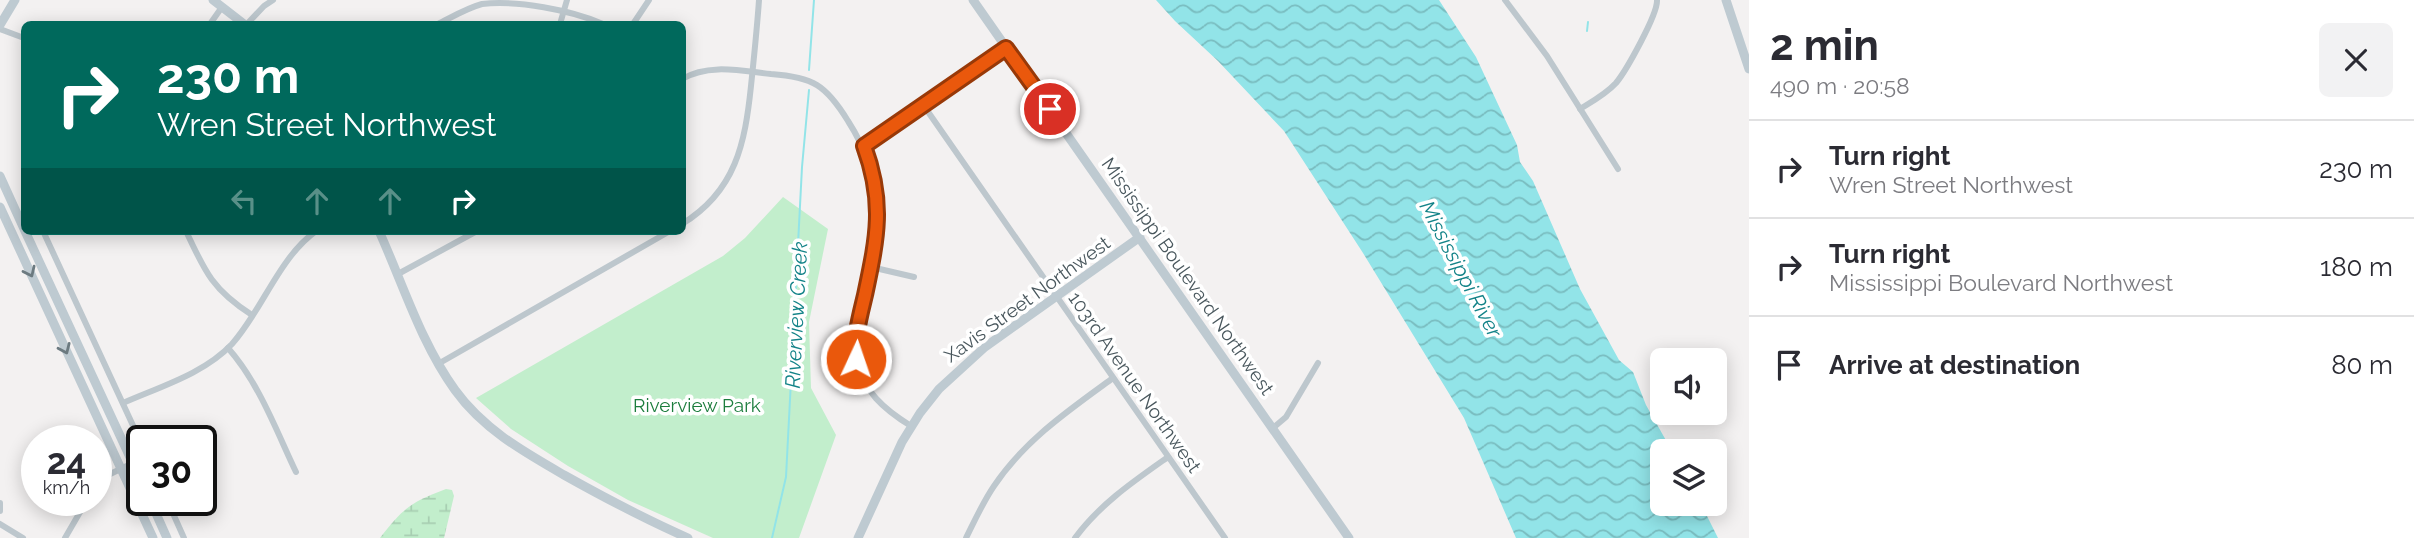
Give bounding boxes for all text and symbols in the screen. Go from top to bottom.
text: 2 min [1770,21,1879,70]
button: close [2319,23,2393,97]
text: 230 m [157,47,299,104]
icon: right [42,49,133,140]
text: 490 m · 20:58 [1770,72,1910,99]
pin [1020,79,1080,139]
icon: arrive [1031,90,1069,128]
text: Wren Street Northwest [157,106,496,143]
text: Turn right [1829,141,1950,171]
icon: right [1770,150,1808,188]
street label: Mississippi Boulevard Northwest [1097,153,1279,399]
text: 230 m [2319,154,2393,184]
text: Wren Street Northwest [1829,171,2073,198]
icon: left [225,182,263,220]
icon: ahead [298,182,336,220]
icon: ahead [371,182,409,220]
icon: right [444,182,482,220]
water label: Mississippi River [1414,196,1508,342]
street label: Xavis Street Northwest [940,231,1115,366]
text: Turn right [1829,239,1950,269]
water label: Riverview Creek [780,241,812,389]
icon: right [1770,248,1808,286]
text: 180 m [2320,252,2393,282]
one-way arrow [22,265,36,277]
text: Mississippi Boulevard Northwest [1829,269,2173,296]
street label: 103rd Avenue Northwest [1064,287,1206,477]
position arrow [819,322,893,396]
one-way arrow [57,341,71,354]
icon: arrive [1770,346,1808,384]
map controls [1650,348,1727,516]
button: sound [1650,348,1727,425]
text: Arrive at destination [1829,350,2080,380]
text: 80 m [2331,350,2393,380]
park label: Riverview Park [633,394,761,416]
speed limit sign: 30 [126,425,217,516]
button: layers [1650,439,1727,516]
text: 24 [47,441,86,482]
text: km/h [43,477,90,498]

